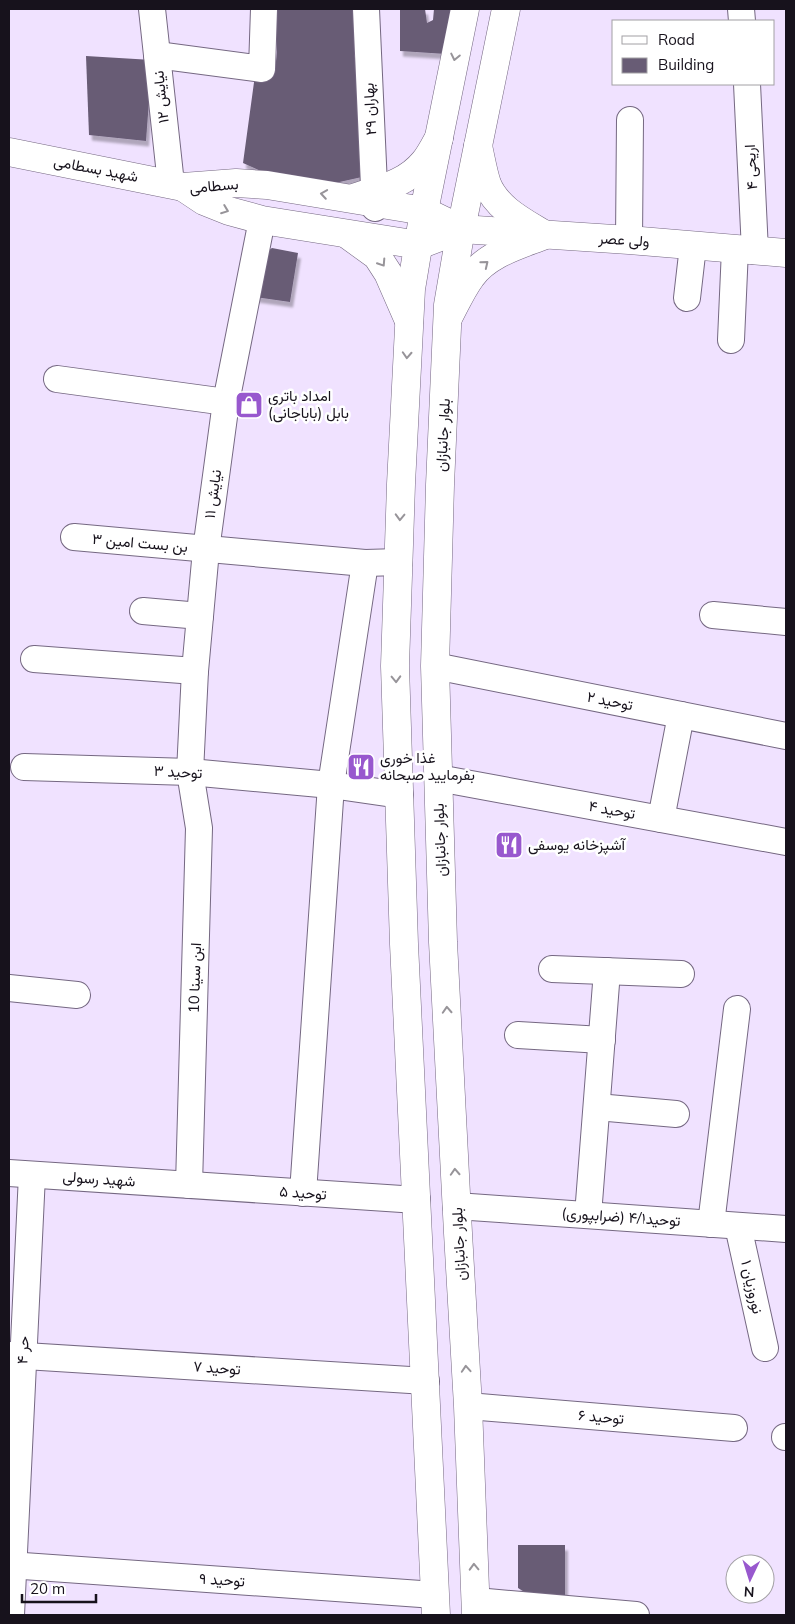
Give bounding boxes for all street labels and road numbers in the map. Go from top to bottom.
street label: نیایش ۱۲ [148,70,174,124]
street label: بهاران ۲۹ [359,82,380,136]
street label: اریحی ۴ [740,144,762,190]
street label: شهید بسطامی [52,151,140,187]
street label: بسطامی [189,174,239,198]
street label: ولی عصر [597,228,650,252]
street label: بلوار جانبازان [431,398,454,472]
street label: نیایش ۱۱ [200,468,226,520]
street label: بن بست امین ۳ [91,529,189,557]
street label: توحید ۲ [585,687,635,714]
street label: توحید ۳ [153,761,203,782]
street label: توحید ۴ [587,796,637,823]
street label: بلوار جانبازان [429,803,450,877]
street label: ابن سینا 10 [184,942,206,1014]
street label: شهید رسولی [62,1166,136,1192]
street label: توحید ۵ [279,1181,328,1204]
street label: توحید۴/۱ (ضرابپوری) [561,1203,682,1231]
street label: بلوار جانبازان [447,1207,470,1281]
street label: نوروزیان ۱ [737,1258,768,1316]
street label: حر ۴ [12,1335,33,1365]
street label: توحید ۷ [193,1356,242,1379]
street label: توحید ۶ [577,1405,625,1428]
street label: توحید ۹ [198,1568,246,1591]

